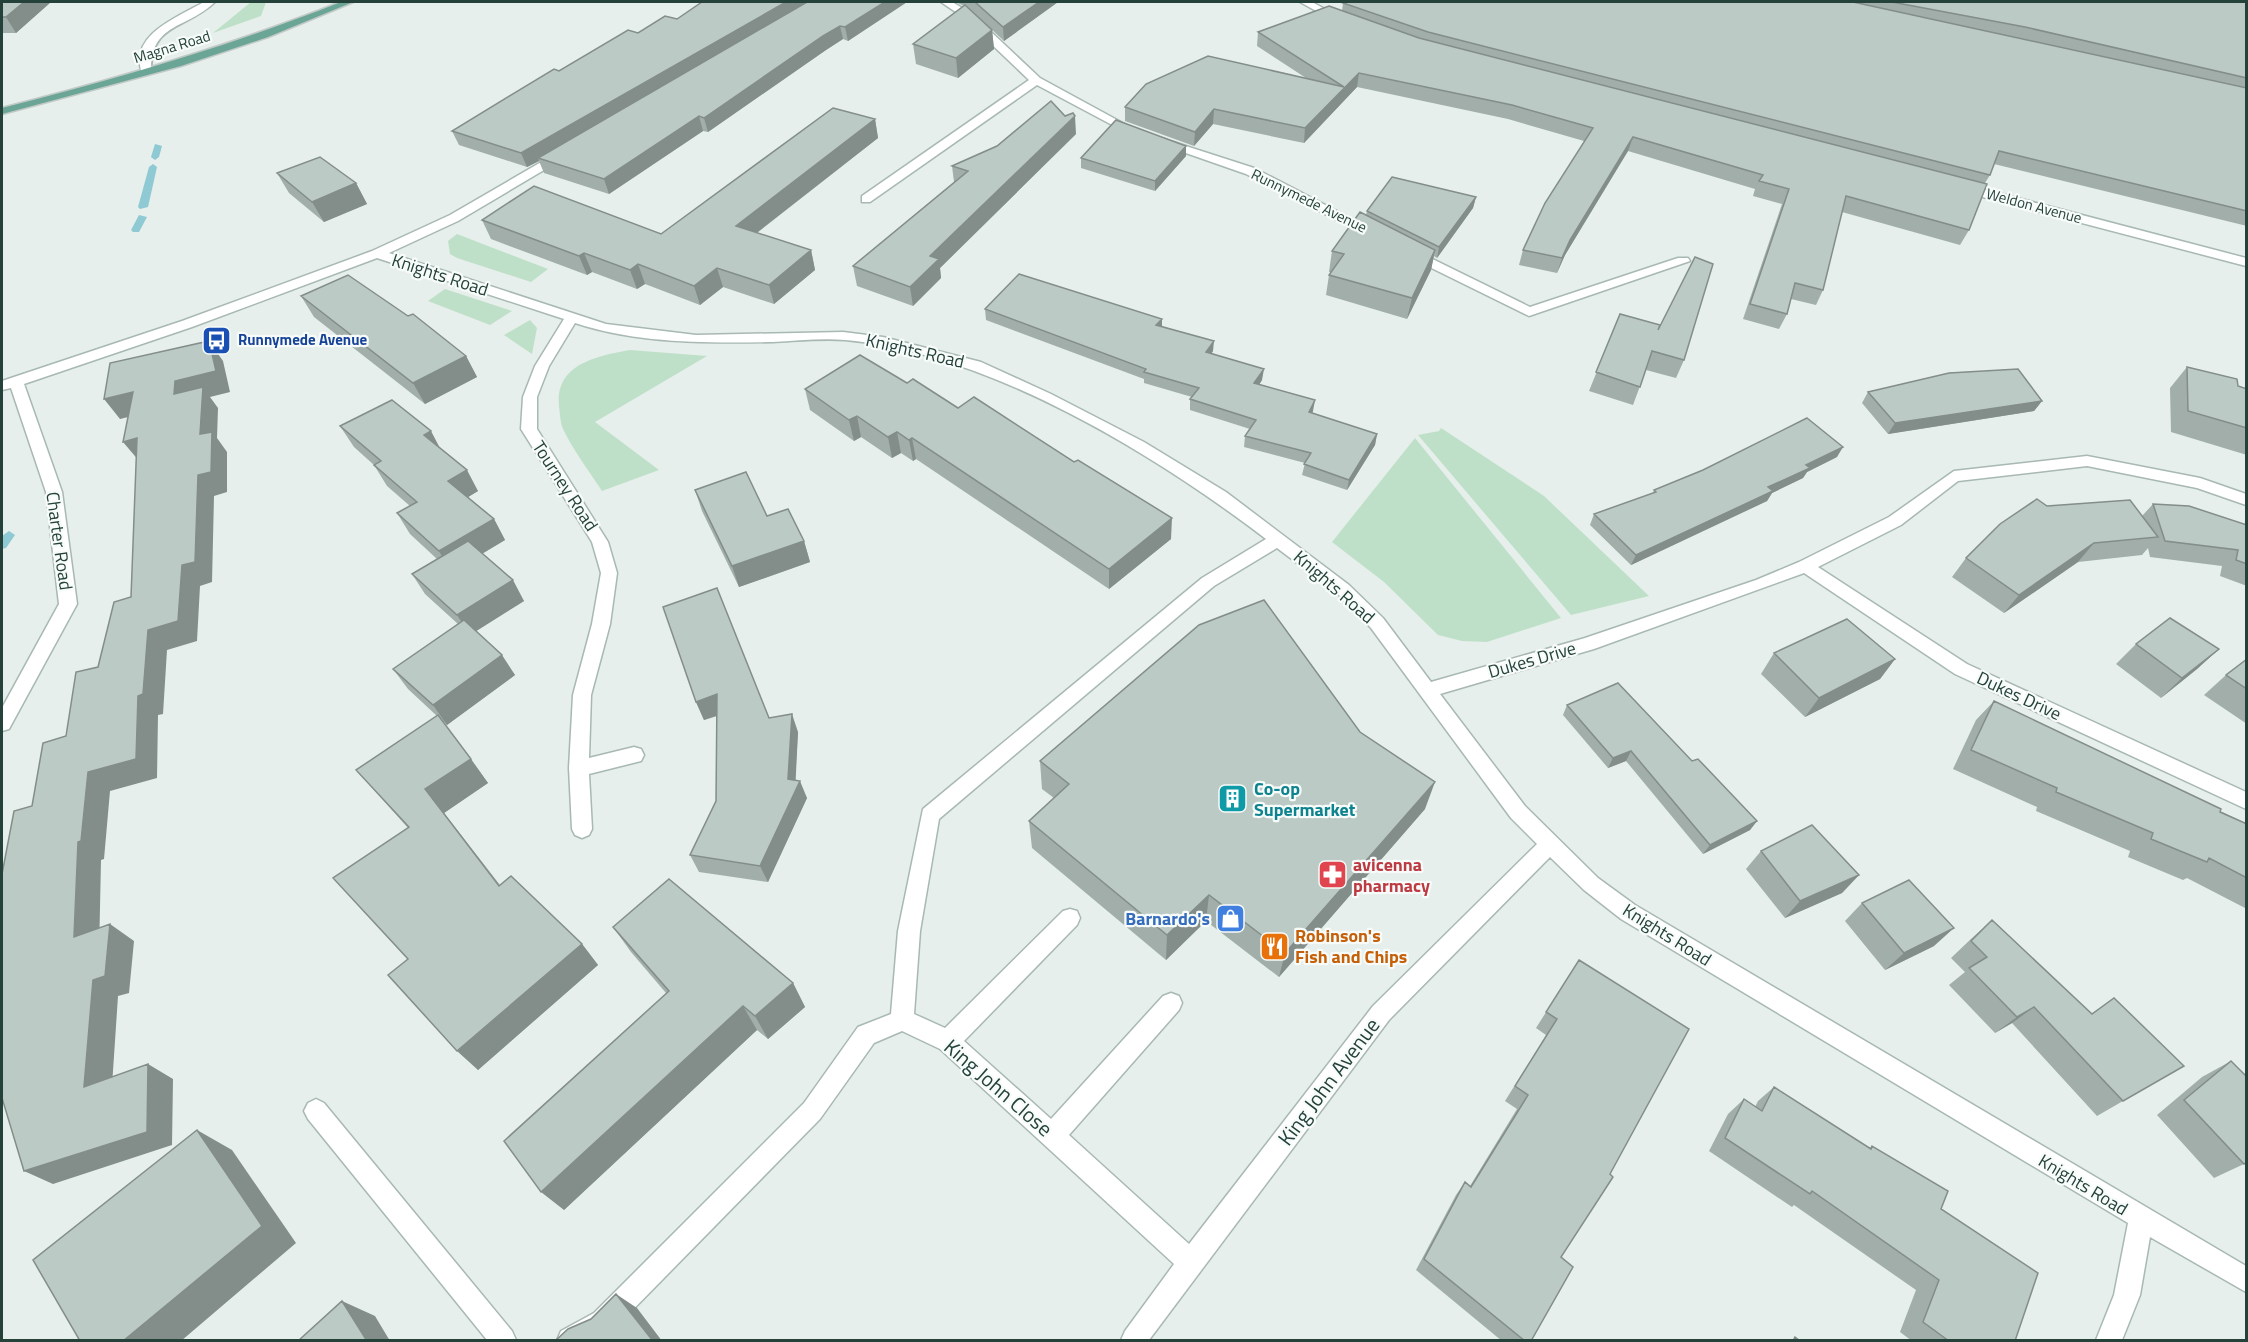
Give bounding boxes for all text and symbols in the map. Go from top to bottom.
street label: Magna Road [131,24,213,69]
street label: Runnymede Avenue [1247,163,1371,239]
street label: Weldon Avenue [1984,182,2085,229]
street label: Knights Road [388,246,492,303]
bus stop icon: Runnymede Avenue [201,324,233,356]
street label: Knights Road [863,326,967,375]
place label: Runnymede Avenue [238,328,367,351]
street label: Tourney Road [526,435,605,536]
street label: Charter Road [39,490,80,592]
street label: Knights Road [1288,544,1381,630]
street label: Dukes Drive [1485,634,1579,685]
street label: Dukes Drive [1973,664,2066,727]
place label: Co-op Supermarket [1254,775,1356,823]
building icon: Co-op Supermarket [1217,783,1249,815]
place label: avicenna pharmacy [1353,851,1430,899]
pharmacy icon: avicenna pharmacy [1316,859,1348,891]
street label: Knights Road [1618,897,1717,973]
shop icon: Barnardo's [1215,903,1247,935]
place label: Barnardo's [1125,905,1210,932]
place label: Robinson's Fish and Chips [1295,922,1407,970]
restaurant icon: Robinson's Fish and Chips [1258,930,1290,962]
street label: King John Avenue [1269,1011,1387,1152]
street label: King John Close [937,1031,1060,1144]
street label: Knights Road [2033,1147,2133,1222]

